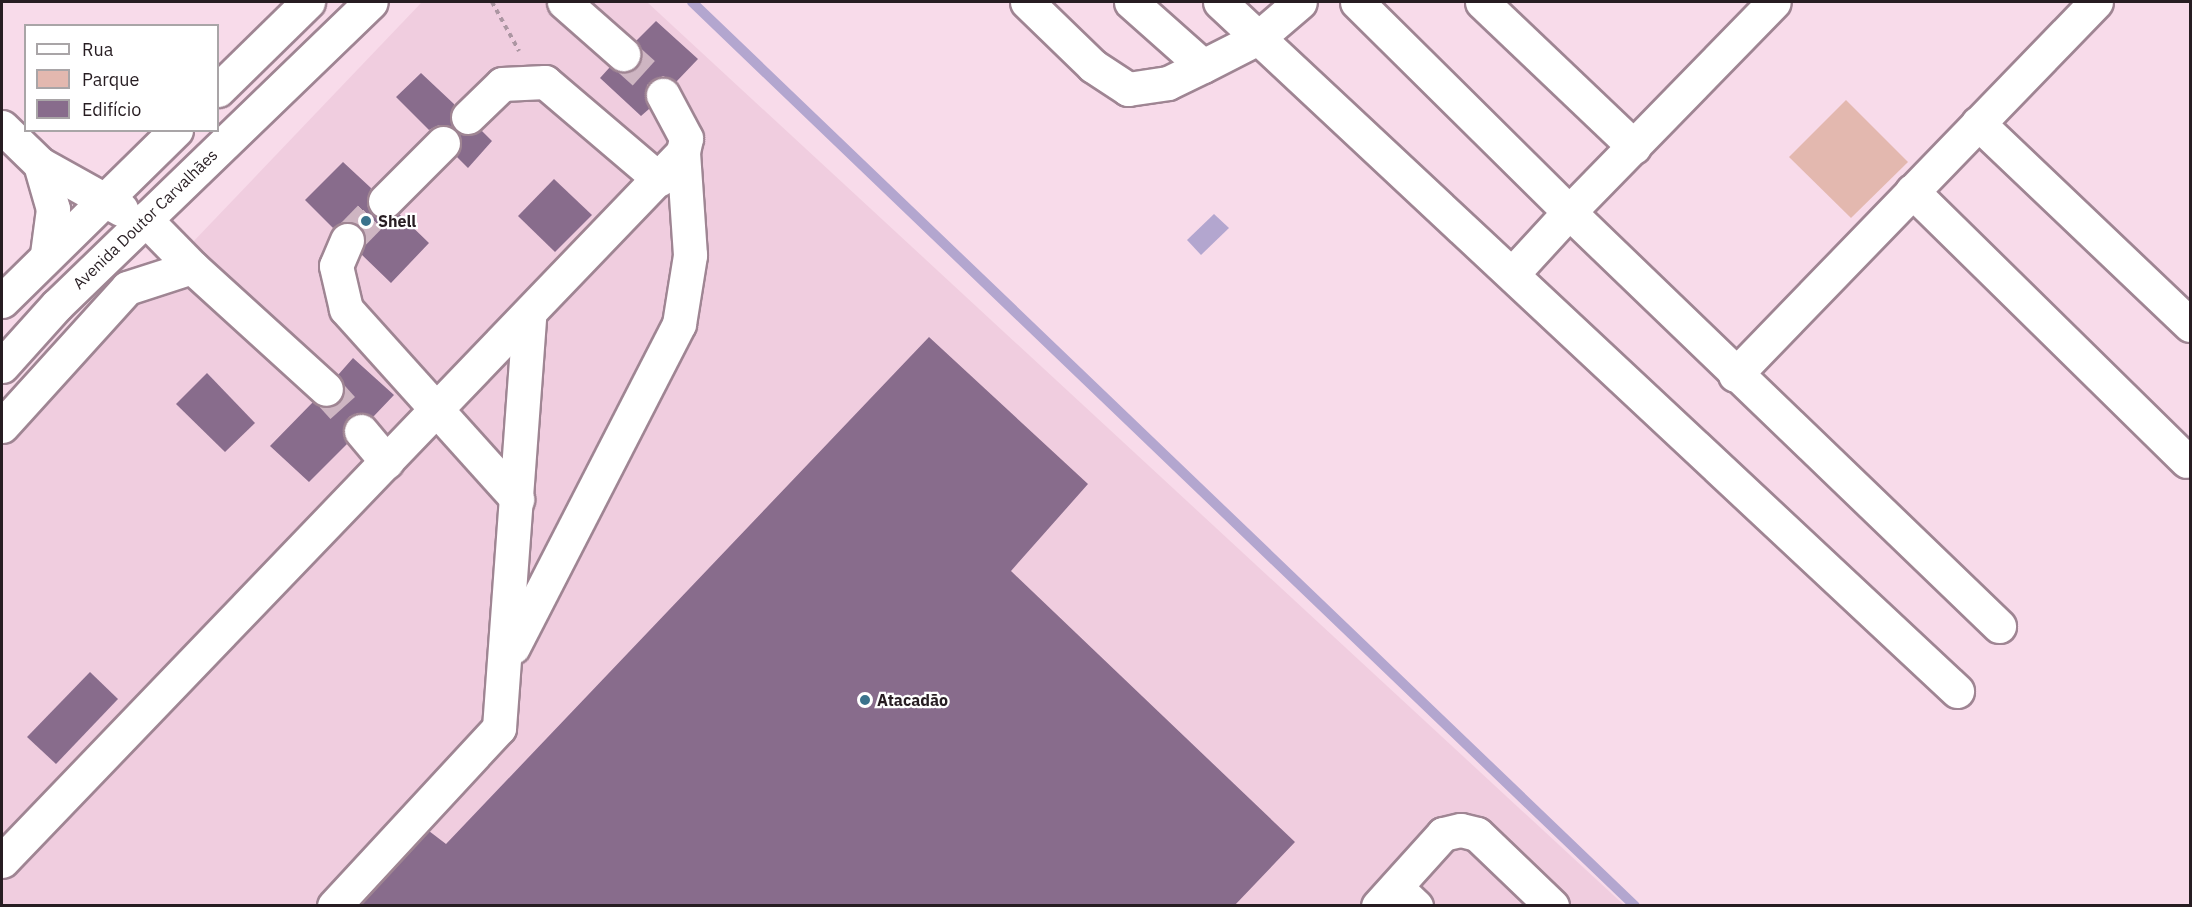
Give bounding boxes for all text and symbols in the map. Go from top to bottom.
legend [24,24,219,132]
text: Rua [82,38,113,61]
text: Parque [82,68,139,91]
text: Edifício [82,98,141,121]
street label: Avenida Doutor Carvalhães [69,145,221,293]
place label: Shell [378,211,416,231]
marker: Shell [359,214,373,228]
place label: Atacadão [877,690,948,710]
marker: Atacadão [858,693,872,707]

